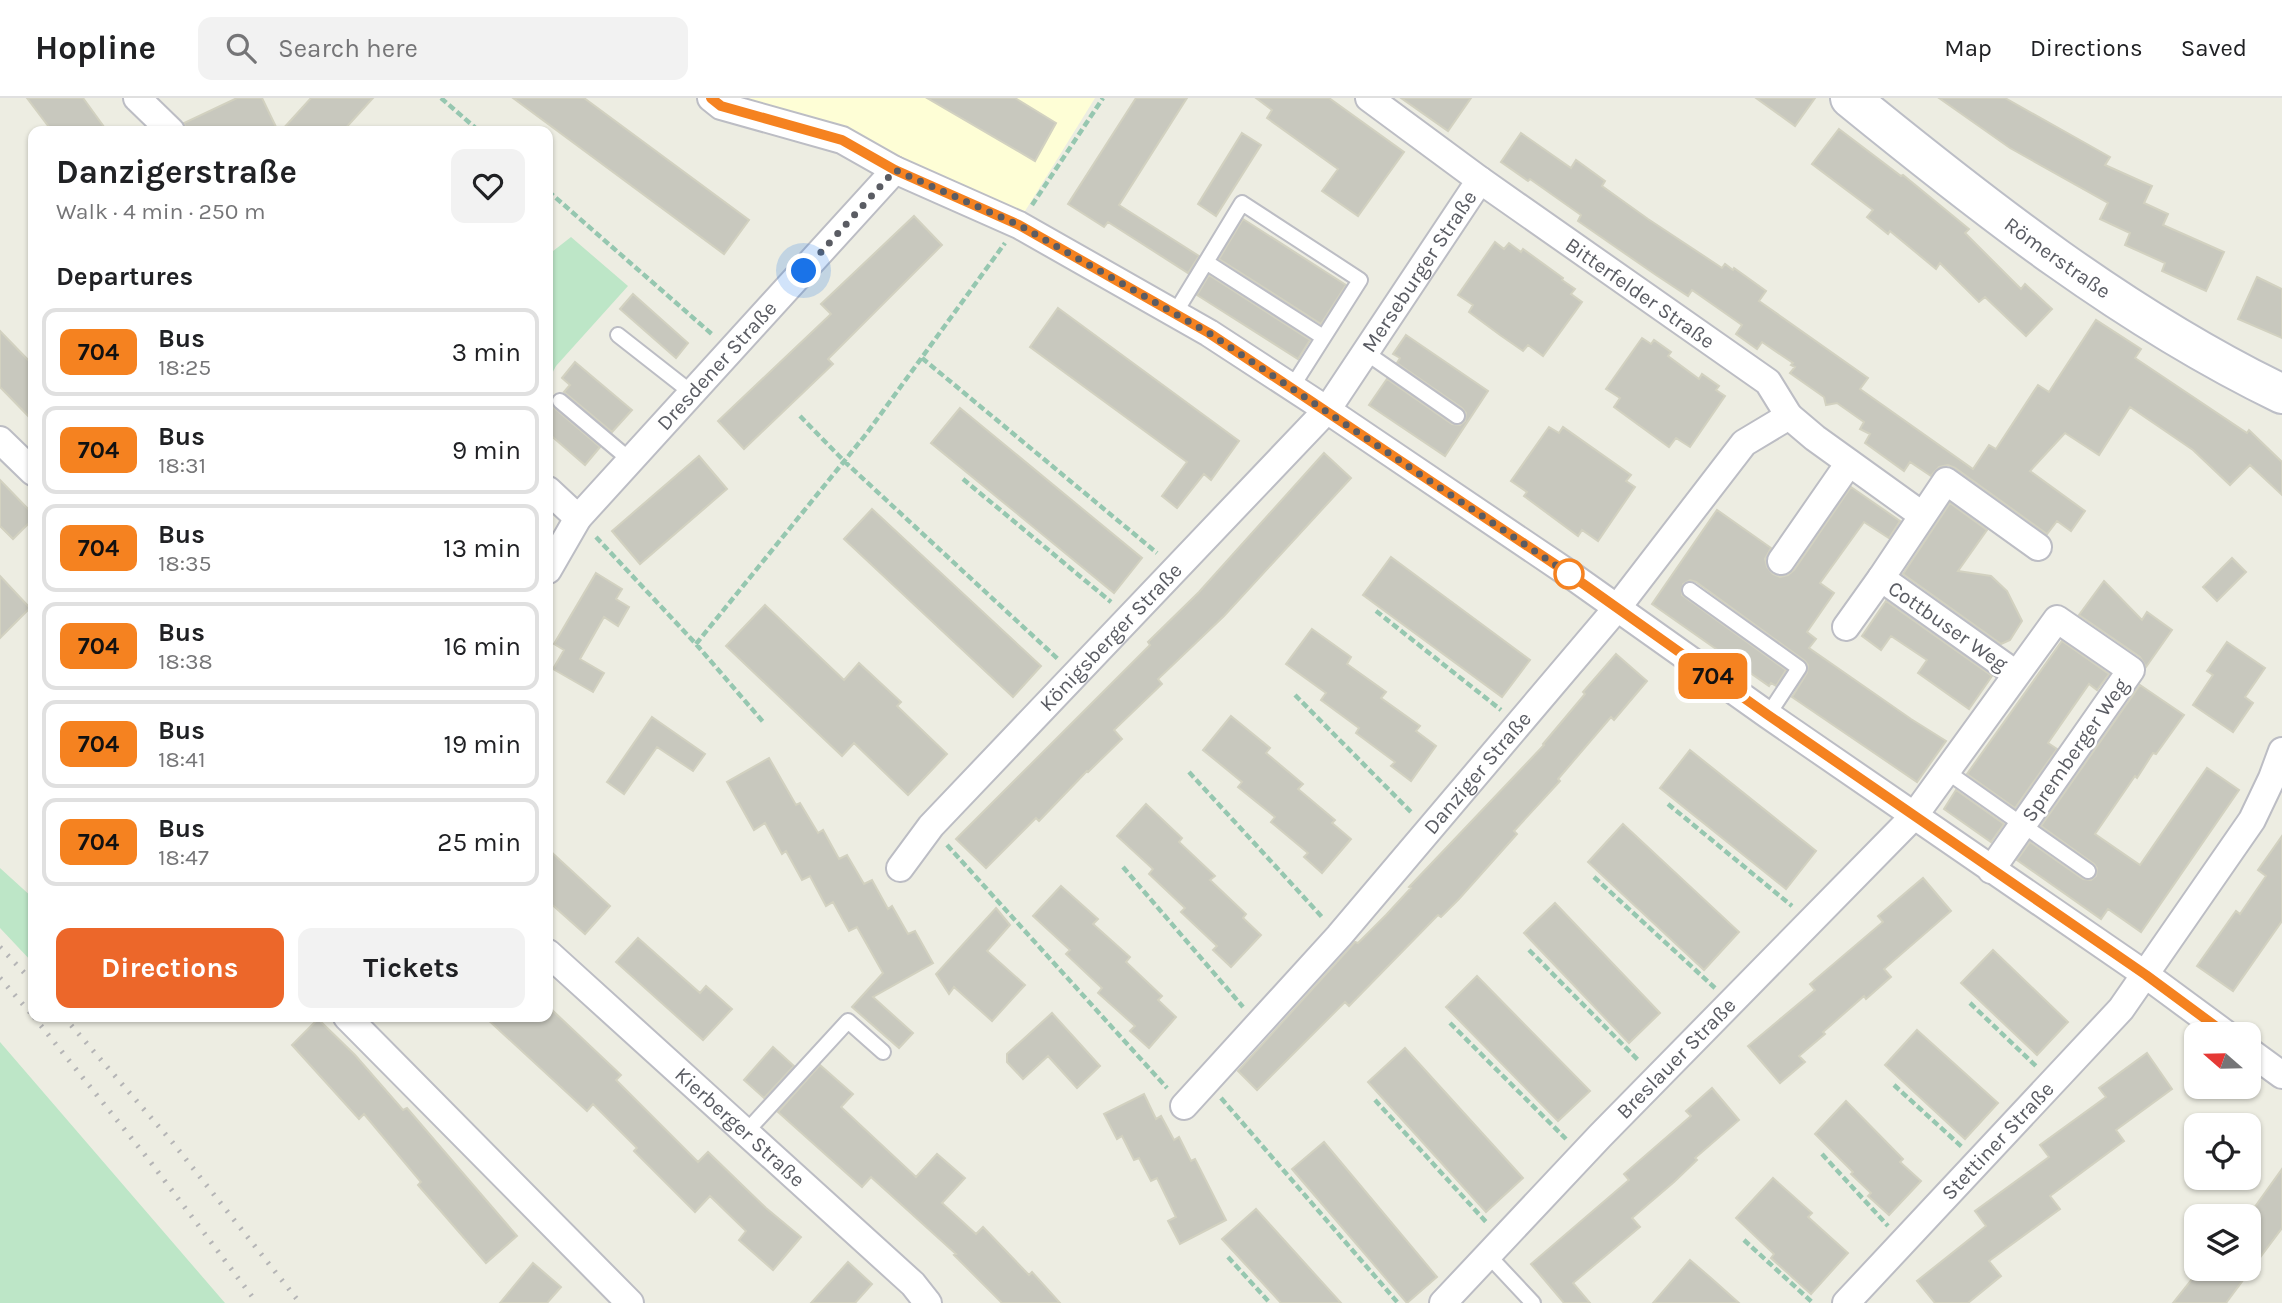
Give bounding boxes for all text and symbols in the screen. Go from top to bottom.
search box [198,17,688,80]
text: Hopline [35,29,156,67]
icon: search [222,29,260,67]
text: Search here [278,33,418,64]
text: Map [1944,34,1992,62]
text: Directions [2030,34,2143,62]
text: Saved [2181,34,2247,62]
button: heart [451,149,525,223]
text: Danzigerstraße [56,153,297,191]
street label: Merseburger Straße [1357,186,1482,357]
text: Walk · 4 min · 250 m [56,198,265,225]
street label: Römerstraße [2000,212,2115,304]
street label: Bitterfelder Straße [1561,233,1719,353]
your location [786,253,821,288]
text: Departures [56,261,193,292]
street label: Dresdener Straße [652,296,781,435]
text: Bus [158,323,205,354]
text: 3 min [452,337,521,368]
text: 704 [78,338,119,366]
text: 18:25 [158,354,211,381]
text: Bus [158,421,205,452]
text: 9 min [452,435,521,466]
text: 704 [78,436,119,464]
text: 18:31 [158,452,206,479]
text: Bus [158,519,205,550]
text: 13 min [443,533,521,564]
text: 704 [78,534,119,562]
text: 18:35 [158,550,212,577]
street label: Königsberger Straße [1035,558,1187,716]
unlabelled marker [1554,559,1584,589]
street label: Cottbuser Weg [1884,576,2013,676]
text: Bus [158,617,205,648]
text: 16 min [444,631,521,662]
text: 704 [78,632,119,660]
text: 18:38 [158,648,213,675]
line badge: 704 [1673,653,1753,699]
text: 704 [1692,662,1734,690]
street label: Spremberger Weg [2017,674,2134,826]
street label: Danziger Straße [1419,707,1536,839]
text: Bus [158,715,205,746]
text: 19 min [443,729,521,760]
text: 704 [78,730,119,758]
text: 18:41 [158,746,205,773]
text: Bus [158,813,205,844]
text: 25 min [437,827,521,858]
text: 704 [78,828,119,856]
text: 18:47 [158,844,209,871]
button: Directions [56,928,284,1008]
button: Tickets [298,928,525,1008]
street label: Breslauer Straße [1612,993,1741,1124]
north arrow [2184,1022,2261,1099]
map controls [2184,1022,2261,1281]
street label: Kierberger Straße [670,1062,810,1192]
street label: Stettiner Straße [1937,1077,2059,1205]
button: locate [2184,1113,2261,1190]
button: layers [2184,1204,2261,1281]

